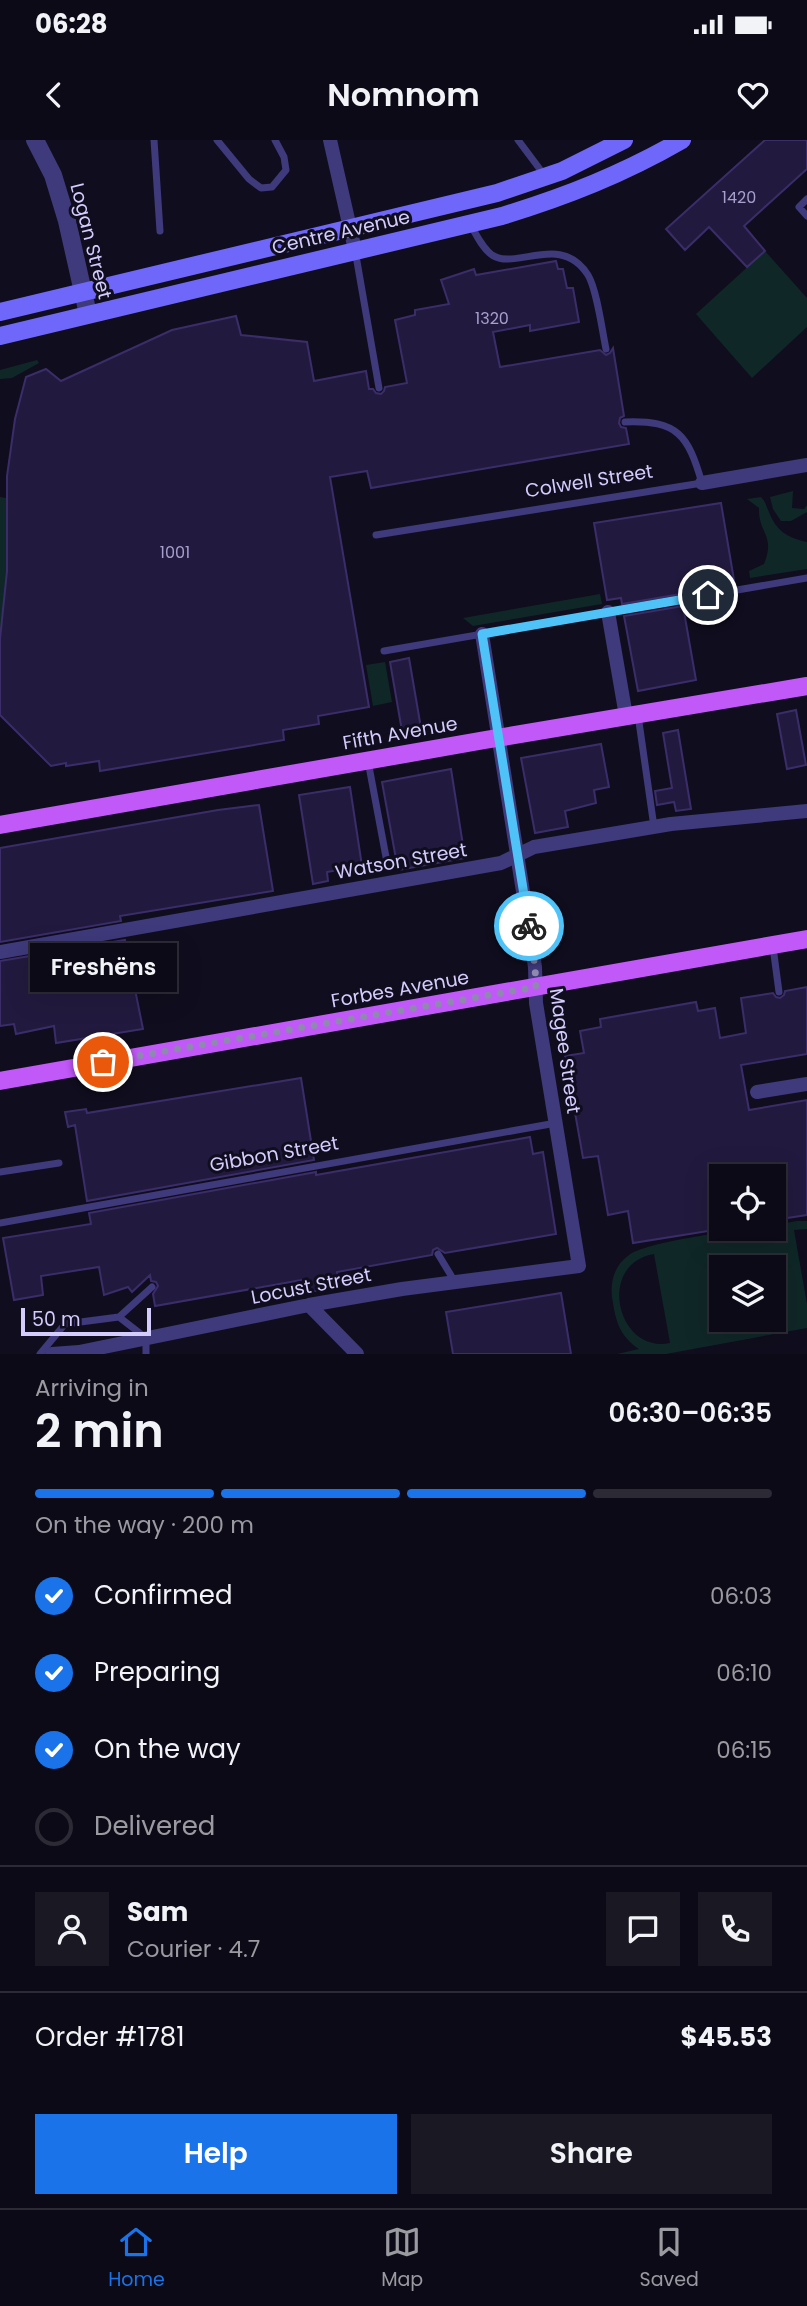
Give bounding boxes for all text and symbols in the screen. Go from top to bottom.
text: 06:28 [35,6,108,42]
text: Nomnom [327,72,480,117]
icon: back [35,76,73,114]
icon: heart [734,76,772,114]
street label: Logan Street [64,180,119,302]
house number: 1420 [722,186,756,209]
street label: Centre Avenue [269,203,413,261]
house number: 1320 [475,307,509,330]
street label: Colwell Street [523,458,655,504]
house number: 1001 [160,541,190,564]
pin [678,565,738,625]
icon: home [689,576,727,614]
street label: Fifth Avenue [341,710,459,756]
street label: Watson Street [333,836,469,886]
courier [494,891,564,961]
icon: bike [510,907,548,945]
callout: Freshëns [29,943,176,992]
text: Freshëns [51,951,156,983]
street label: Forbes Avenue [329,964,471,1014]
street label: Magee Street [543,987,587,1116]
pin [73,1032,133,1092]
icon: bag [84,1043,122,1081]
street label: Gibbon Street [208,1129,341,1179]
map controls [709,1164,786,1332]
button: locate [709,1164,786,1241]
button: layers [709,1255,786,1332]
street label: Locust Street [249,1261,373,1311]
scale bar [21,1305,150,1337]
text: 50 m [32,1306,81,1333]
text: Arriving in [35,1372,149,1404]
text: 06:30–06:35 [609,1395,772,1431]
text: 2 min [35,1399,164,1463]
text: On the way · 200 m [35,1509,254,1541]
icon: check [35,1577,73,1615]
text: Confirmed [94,1577,232,1613]
text: 06:03 [710,1580,772,1612]
icon: check [35,1654,73,1692]
text: Preparing [94,1654,220,1690]
text: 06:10 [716,1657,772,1689]
icon: check [35,1731,73,1769]
text: On the way [94,1731,241,1767]
text: 06:15 [716,1734,772,1766]
text: Delivered [94,1808,215,1844]
button: person [35,1892,109,1966]
button: chat [606,1892,680,1966]
button: phone [698,1892,772,1966]
text: Sam [127,1894,188,1930]
text: Courier · 4.7 [127,1933,260,1965]
text: Order #1781 [35,2019,185,2055]
text: $45.53 [680,2019,772,2055]
button: Help [35,2114,397,2194]
button: Share [411,2114,772,2194]
tab: Home [108,2223,165,2294]
tab: Map [381,2223,423,2294]
tab: Saved [640,2223,699,2294]

